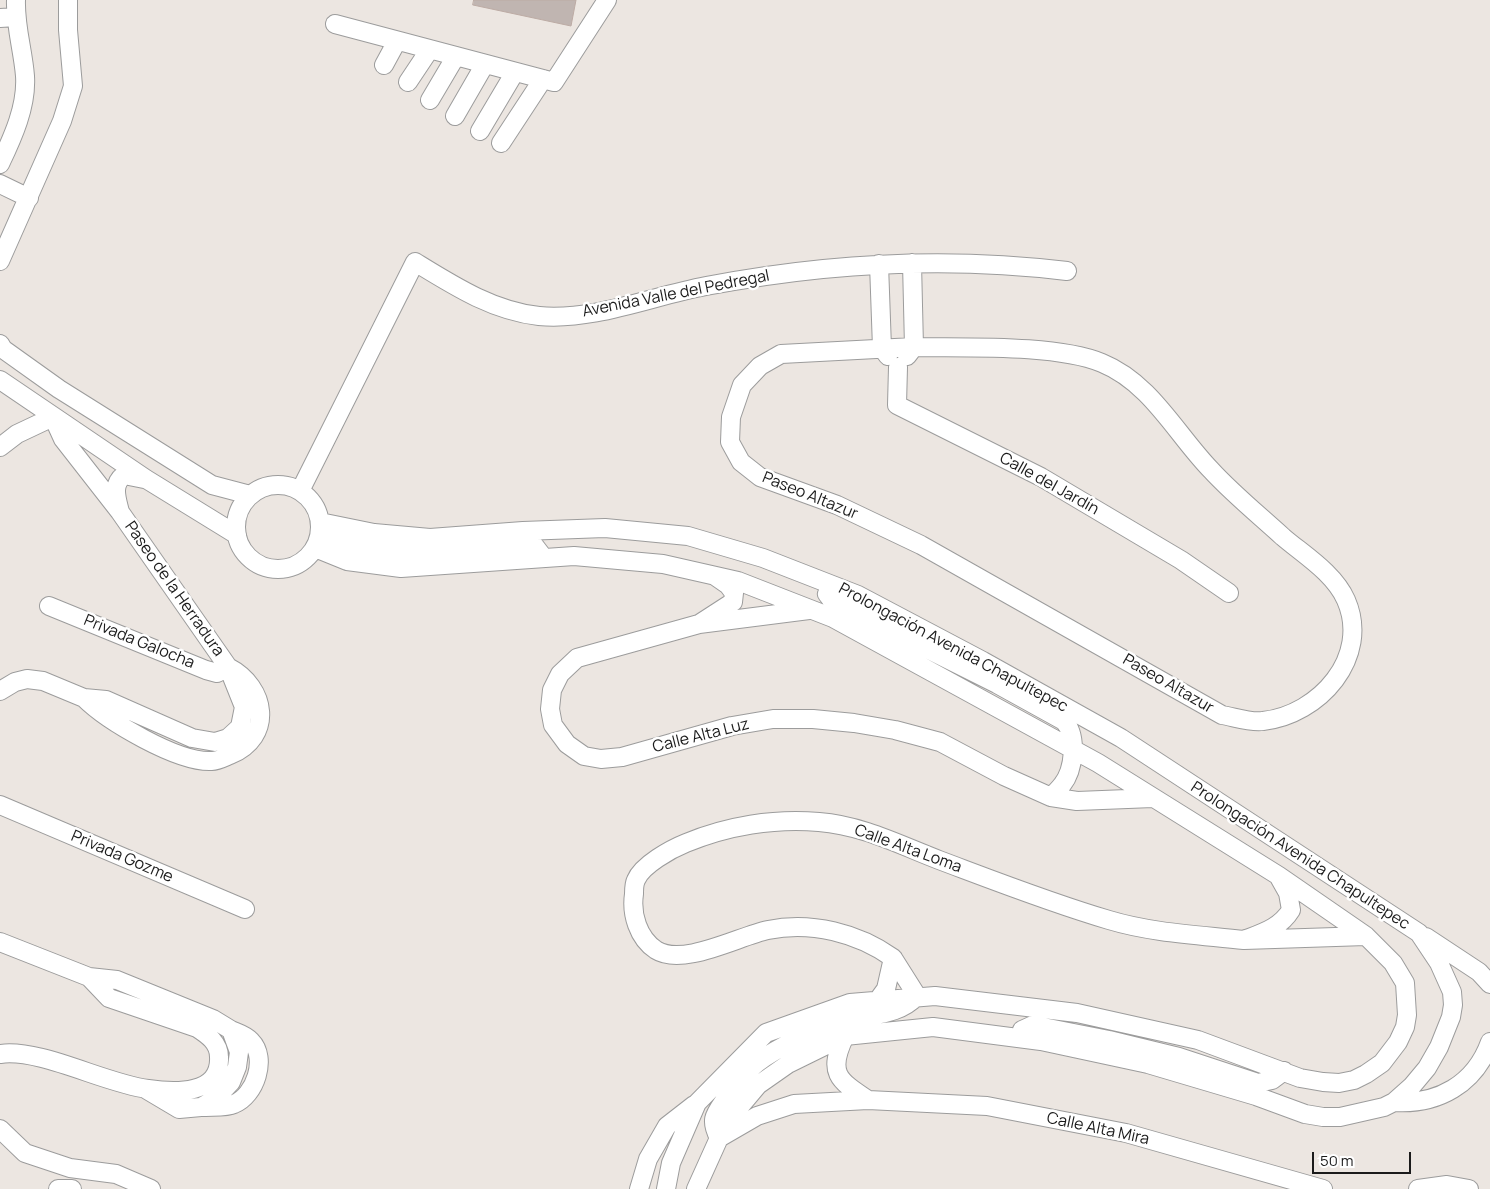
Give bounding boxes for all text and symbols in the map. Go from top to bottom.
street label: Avenida Valle del Pedregal [581,266,771,322]
street label: Calle del Jardín [996,449,1102,519]
street label: Paseo Altazur [759,468,861,524]
street label: Paseo de la Herradura [120,518,228,660]
street label: Prolongación Avenida Chapultepec [835,579,1071,717]
street label: Privada Galocha [81,611,197,673]
street label: Paseo Altazur [1119,650,1217,718]
street label: Calle Alta Luz [651,715,751,757]
street label: Prolongación Avenida Chapultepec [1187,778,1413,934]
street label: Calle Alta Loma [852,821,964,877]
street label: Privada Gozme [68,827,176,887]
street label: Calle Alta Mira [1045,1109,1151,1149]
scale bar [1315,1142,1414,1174]
text: 50 m [1320,1150,1354,1171]

